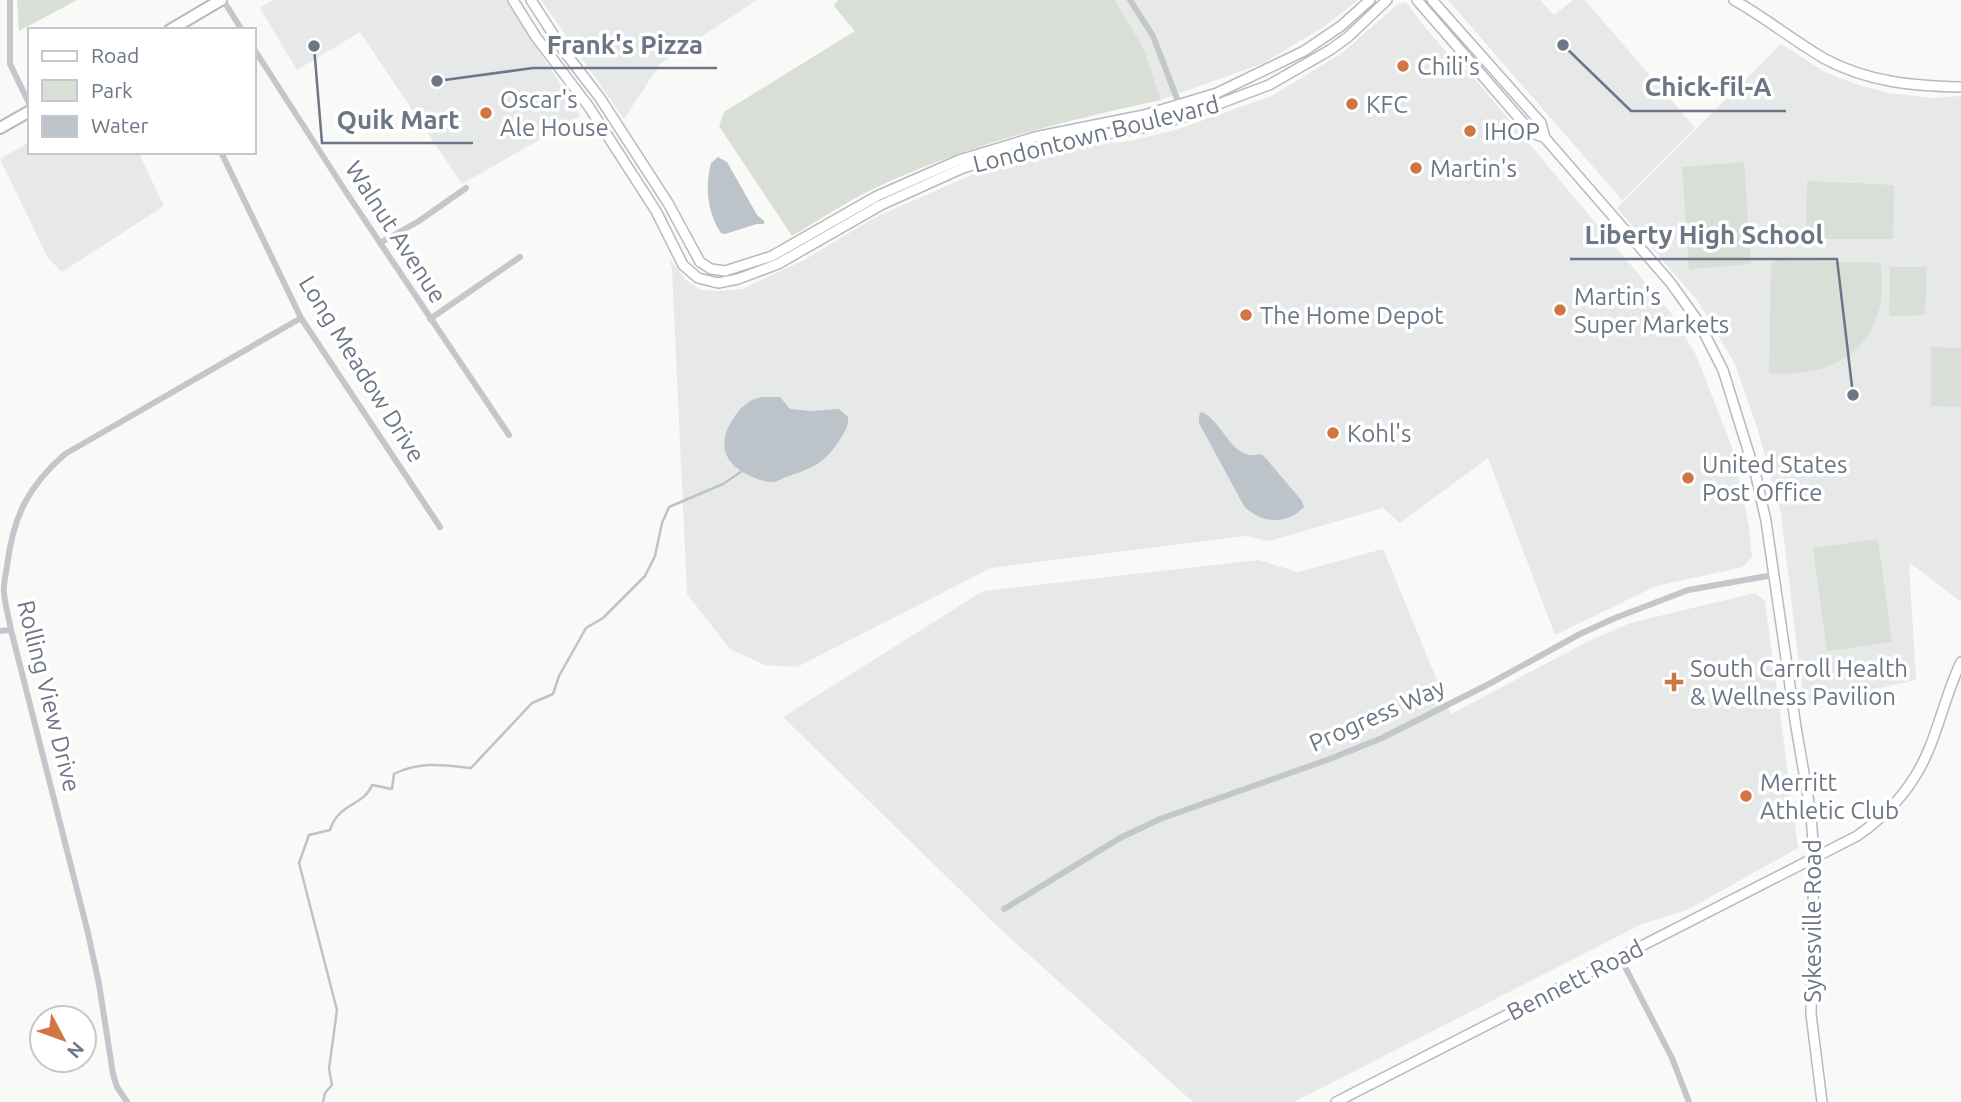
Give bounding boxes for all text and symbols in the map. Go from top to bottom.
callout: Frank's Pizza [533,21,717,68]
legend [28,28,256,154]
text: Frank's Pizza [547,30,703,59]
text: Road [91,43,139,67]
place label: Chili's [1417,53,1480,80]
marker: Chili's [1395,58,1411,74]
callout: Chick-fil-A [1631,64,1786,111]
text: Chick-fil-A [1645,72,1772,101]
text: Park [91,78,133,102]
place label: Oscar's Ale House [500,86,609,141]
street label: Londontown Boulevard [970,90,1222,178]
place label: KFC [1366,91,1408,118]
callout: Quik Mart [322,96,473,143]
marker: KFC [1344,96,1360,112]
text: Quik Mart [337,105,459,134]
marker: Oscar's Ale House [478,105,494,121]
text: Water [91,113,149,137]
place label: IHOP [1484,118,1540,145]
marker: IHOP [1462,123,1478,139]
place label: Martin's [1430,155,1517,182]
street label: Walnut Avenue [340,156,452,308]
marker: Martin's [1408,160,1424,176]
callout: Liberty High School [1570,212,1837,259]
text: Liberty High School [1585,220,1824,249]
street label: Long Meadow Drive [294,271,430,467]
place label: Martin's Super Markets [1574,283,1729,338]
place label: The Home Depot [1260,302,1444,329]
marker: Martin's Super Markets [1552,302,1568,318]
marker: The Home Depot [1238,307,1254,323]
place label: Kohl's [1347,420,1412,447]
marker: Kohl's [1325,425,1341,441]
place label: United States Post Office [1702,451,1847,506]
marker: United States Post Office [1680,470,1696,486]
street label: Rolling View Drive [12,598,86,794]
place label: South Carroll Health & Wellness Pavilion [1690,655,1908,710]
marker: South Carroll Health & Wellness Pavilion [1664,672,1684,692]
street label: Progress Way [1305,673,1449,757]
place label: Merritt Athletic Club [1760,769,1899,824]
marker: Merritt Athletic Club [1738,788,1754,804]
street label: Sykesville Road [1799,839,1826,1003]
street label: Bennett Road [1503,934,1647,1026]
north arrow [28,1004,98,1074]
text: N [63,1038,89,1063]

